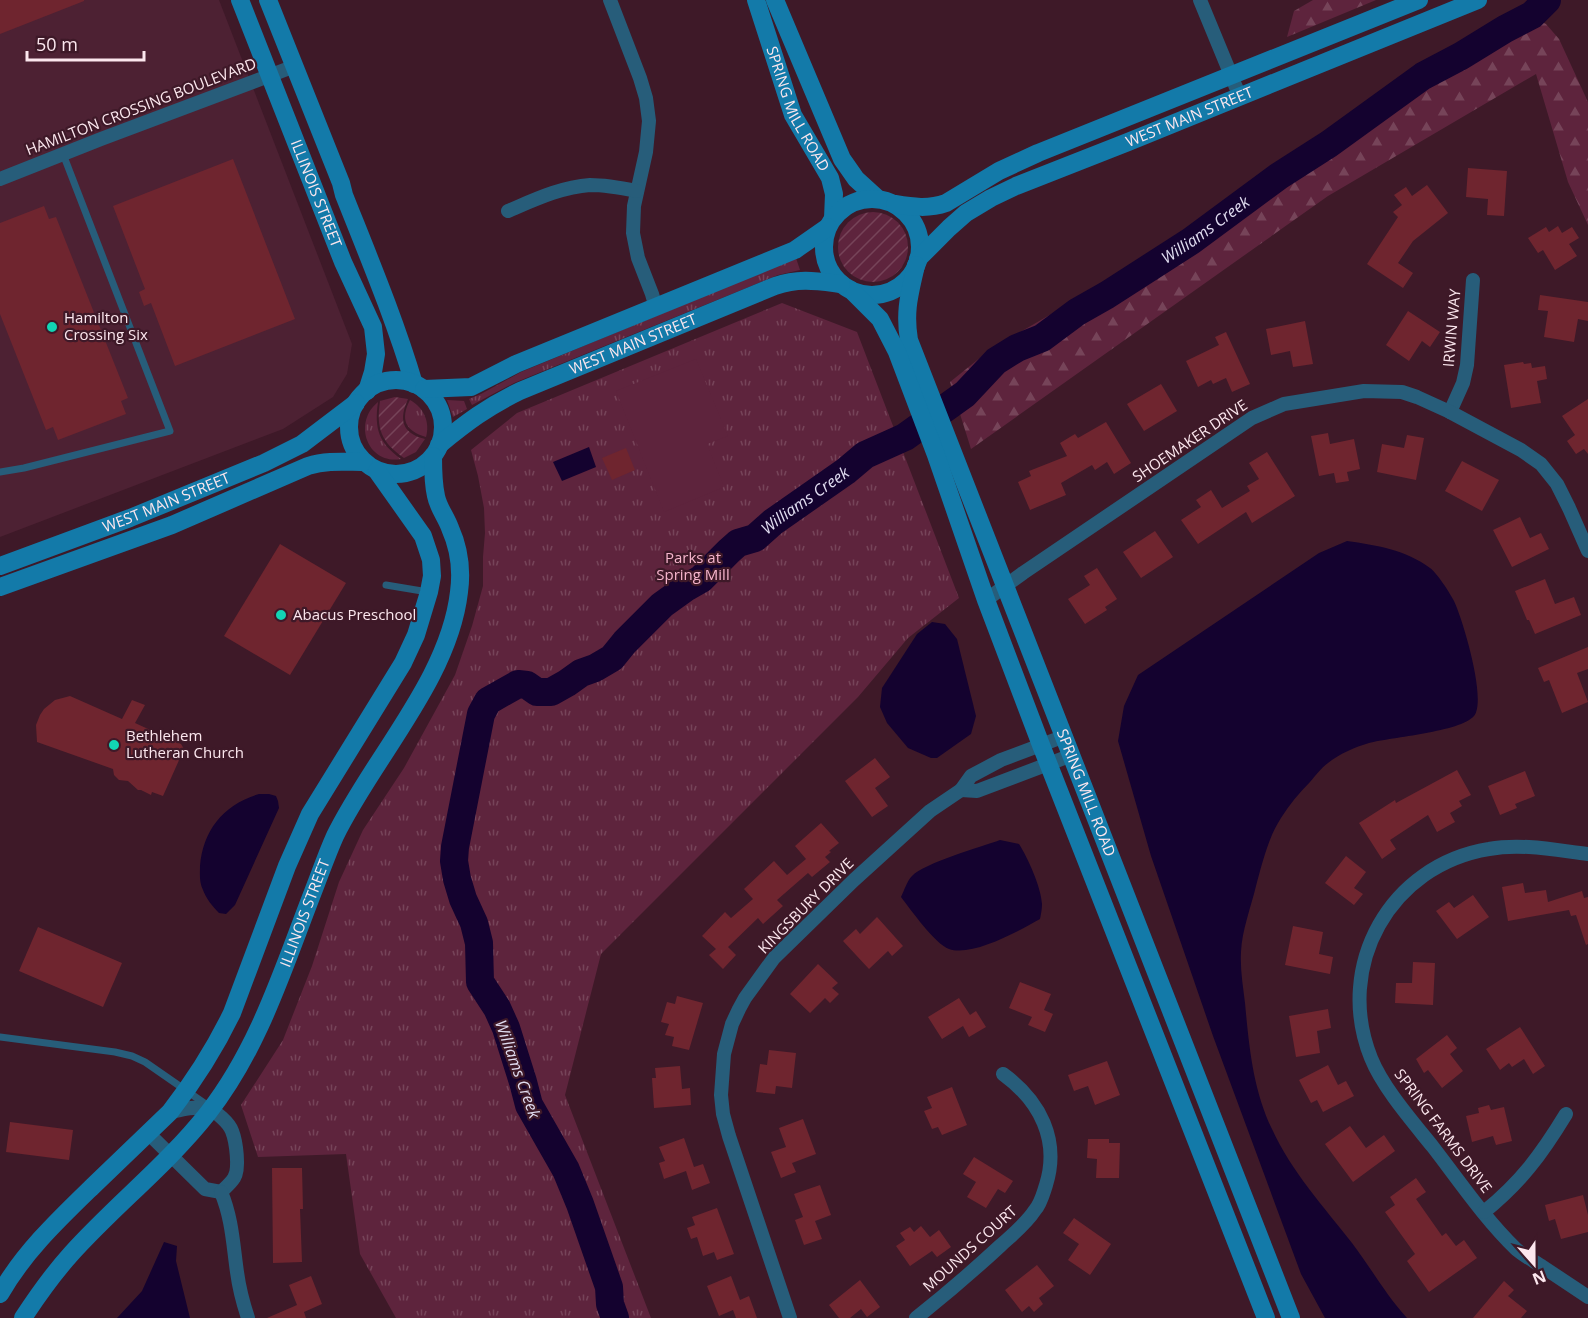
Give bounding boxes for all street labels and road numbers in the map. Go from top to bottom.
street label: SPRING MILL ROAD [763,44,835,175]
street label: HAMILTON CROSSING BOULEVARD [23,53,259,159]
street label: WEST MAIN STREET [1122,81,1256,151]
street label: ILLINOIS STREET [287,136,347,251]
street label: IRWIN WAY [1438,287,1464,368]
street label: WEST MAIN STREET [566,308,700,379]
street label: SHOEMAKER DRIVE [1128,394,1251,486]
street label: WEST MAIN STREET [100,467,233,536]
street label: SPRING MILL ROAD [1053,726,1121,859]
street label: KINGSBURY DRIVE [753,853,857,957]
street label: ILLINOIS STREET [274,855,334,970]
street label: SPRING FARMS DRIVE [1391,1064,1497,1197]
street label: MOUNDS COURT [918,1200,1021,1296]

